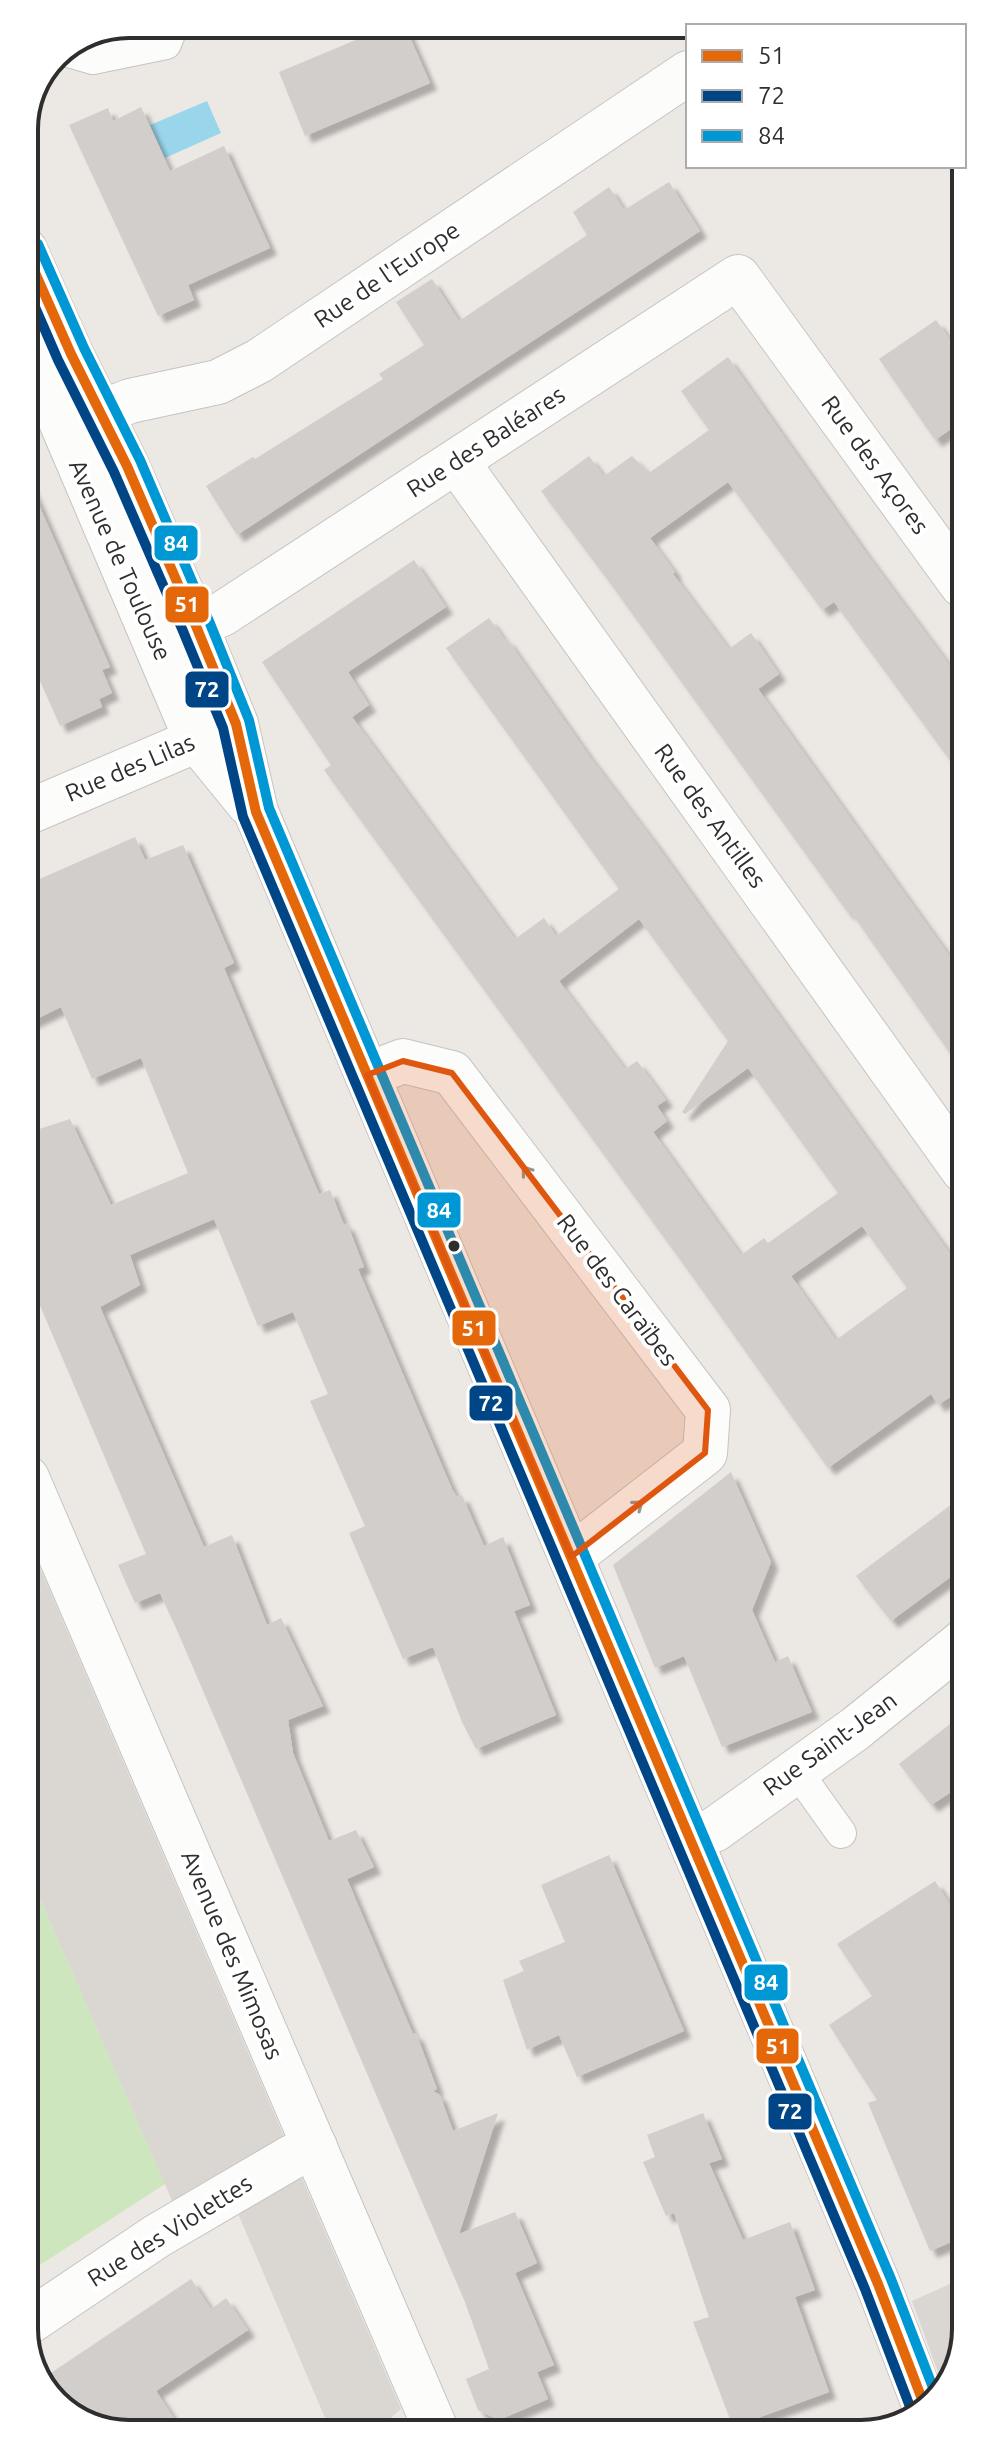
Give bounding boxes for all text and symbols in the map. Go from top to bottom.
legend [686,24,966,168]
text: 51 [758,42,785,69]
text: 72 [758,82,785,109]
text: 84 [758,122,785,149]
street label: Rue de l'Europe [309,216,465,333]
street label: Rue des Baléares [402,380,570,503]
street label: Rue des Açores [816,390,935,539]
street label: Avenue de Toulouse [64,455,177,664]
line badge: 84 [153,524,199,562]
text: 84 [164,530,188,555]
line badge: 51 [164,585,210,624]
text: 51 [175,591,199,616]
line badge: 72 [184,670,230,709]
text: 72 [195,676,219,701]
street label: Rue des Lilas [61,728,198,807]
street label: Rue des Antilles [649,738,772,893]
one-way arrow [522,1166,539,1187]
line badge: 84 [416,1191,462,1229]
text: 84 [427,1197,451,1222]
street label: Rue des Caraïbes [552,1209,683,1371]
unlabelled marker [446,1238,462,1254]
line badge: 51 [451,1309,497,1347]
text: 51 [462,1315,486,1340]
line badge: 72 [468,1384,514,1422]
text: 72 [479,1390,503,1415]
one-way arrow [622,1500,643,1517]
street label: Rue Saint-Jean [758,1686,902,1801]
street label: Avenue des Mimosas [176,1846,289,2063]
line badge: 84 [743,1963,789,2002]
text: 84 [754,1969,778,1994]
line badge: 51 [755,2027,800,2065]
text: 51 [766,2033,790,2058]
line badge: 72 [767,2092,813,2131]
text: 72 [778,2098,802,2123]
street label: Rue des Violettes [83,2169,257,2292]

